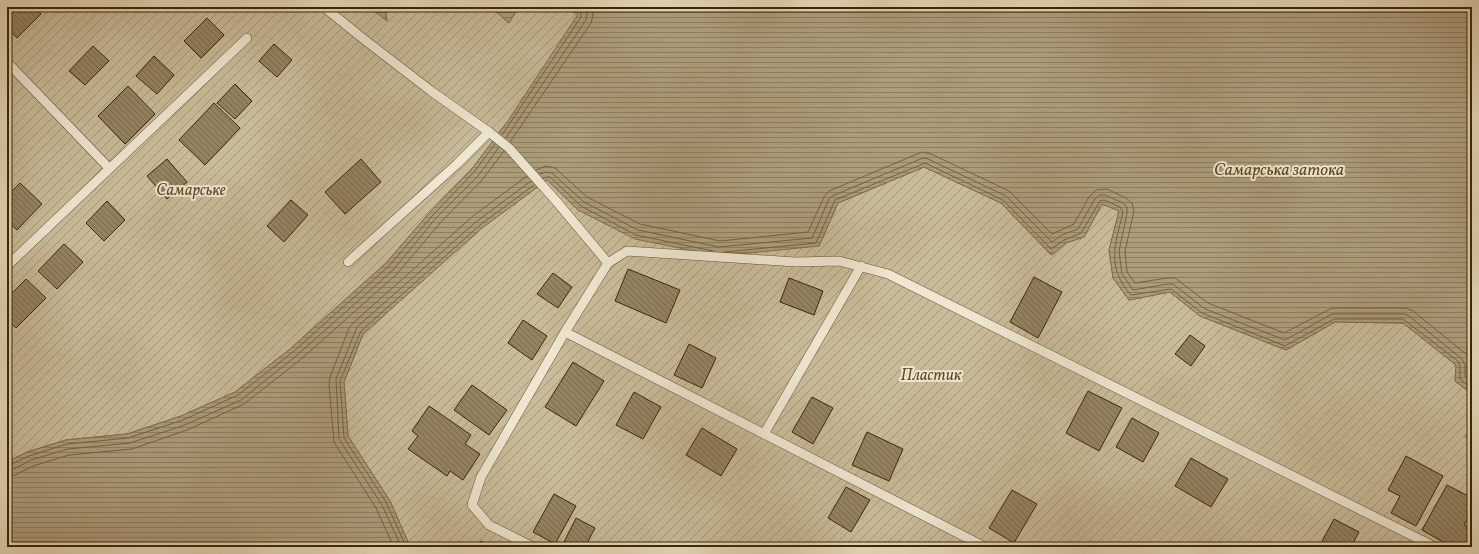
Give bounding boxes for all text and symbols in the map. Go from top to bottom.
water label: Самарська затока [1214,159,1344,182]
park label: Самарське [156,180,226,202]
park label: Пластик [901,365,962,387]

